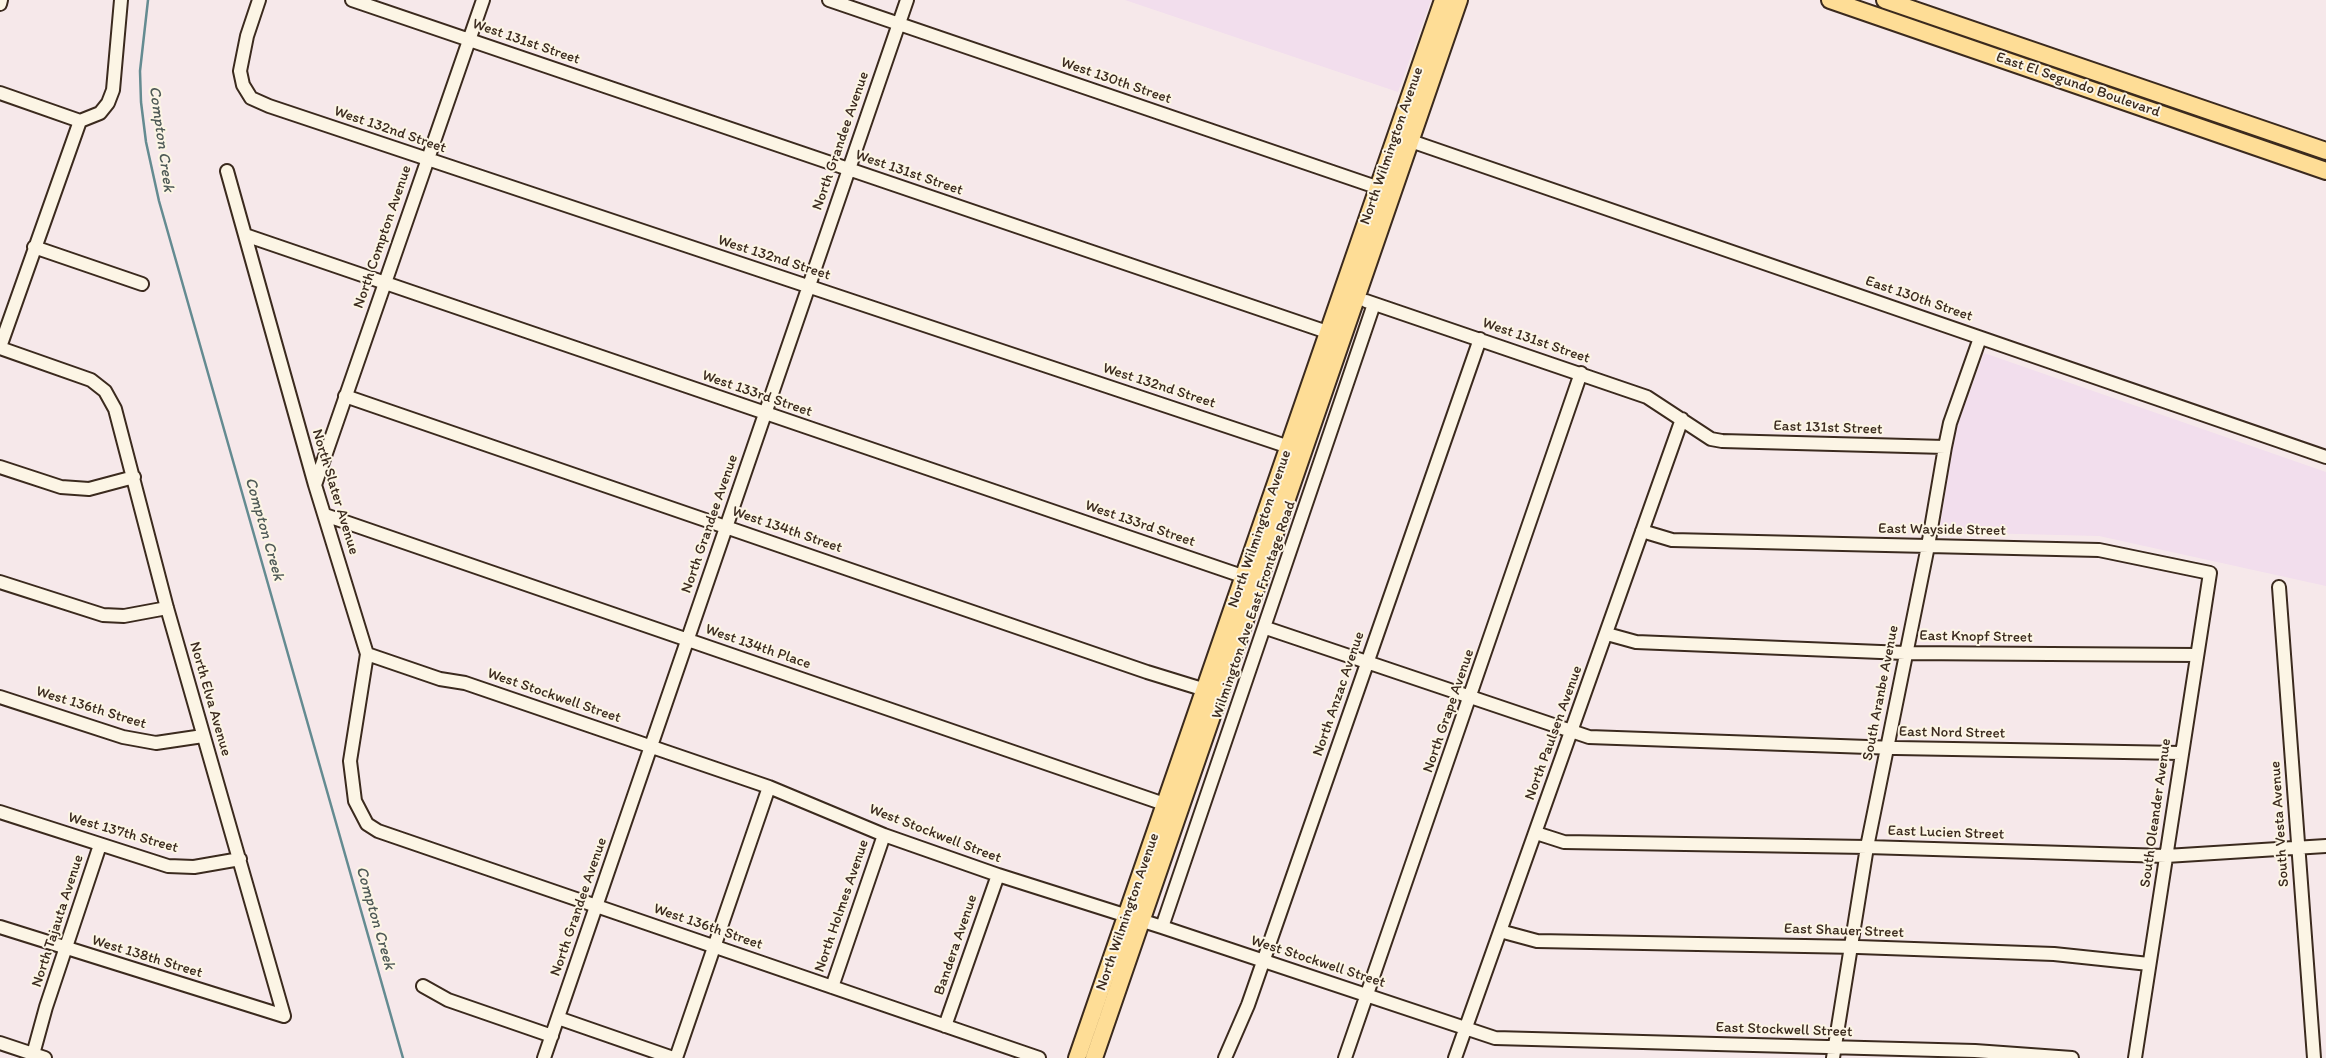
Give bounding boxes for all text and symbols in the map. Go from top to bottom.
street label: West 131st Street [470,15,582,69]
street label: East El Segundo Boulevard [1994,48,2162,122]
street label: West 130th Street [1058,54,1174,108]
street label: North Wilmington Avenue [1357,65,1427,227]
street label: North Grandee Avenue [809,69,873,213]
water label: Compton Creek [144,85,178,193]
street label: West 132nd Street [331,102,449,158]
street label: West 131st Street [853,146,965,200]
street label: North Compton Avenue [350,163,416,311]
street label: West 132nd Street [715,231,833,285]
street label: East 130th Street [1863,272,1975,326]
street label: West 131st Street [1480,314,1592,368]
street label: West 132nd Street [1100,359,1218,413]
street label: West 133rd Street [699,367,815,421]
street label: East 131st Street [1773,417,1883,439]
street label: North Slater Avenue [307,427,363,557]
street label: North Wilmington Avenue [1225,448,1295,610]
street label: North Grandee Avenue [678,452,742,596]
water label: Compton Creek [240,475,288,583]
street label: West 133rd Street [1082,497,1198,551]
street label: Wilmington Ave East Frontage Road [1208,499,1300,721]
street label: West 134th Street [729,503,845,557]
street label: East Wayside Street [1878,520,2006,540]
street label: West 134th Place [703,620,813,674]
street label: South Aranbe Avenue [1859,624,1903,762]
street label: East Knopf Street [1919,627,2033,647]
street label: North Anzac Avenue [1309,629,1369,759]
street label: North Elva Avenue [185,640,235,758]
street label: North Grape Avenue [1419,647,1479,775]
street label: North Paulsen Avenue [1521,663,1587,803]
street label: West Stockwell Street [485,665,623,727]
street label: West 136th Street [34,683,148,733]
street label: East Nord Street [1899,723,2005,743]
street label: South Oleander Avenue [2137,737,2175,889]
street label: South Vesta Avenue [2267,760,2293,888]
street label: West Stockwell Street [866,800,1004,868]
street label: West 137th Street [66,809,180,857]
street label: East Lucien Street [1887,822,2005,844]
street label: North Wilmington Avenue [1093,831,1163,993]
street label: North Grandee Avenue [547,835,611,979]
street label: North Holmes Avenue [811,837,873,975]
street label: North Tajauta Avenue [28,852,88,990]
water label: Compton Creek [351,864,399,972]
street label: Bandera Avenue [930,892,982,998]
street label: West 136th Street [651,900,765,954]
street label: East Shauer Street [1784,920,1904,942]
street label: West 138th Street [89,932,205,982]
street label: West Stockwell Street [1248,932,1388,992]
street label: East Stockwell Street [1715,1019,1853,1041]

